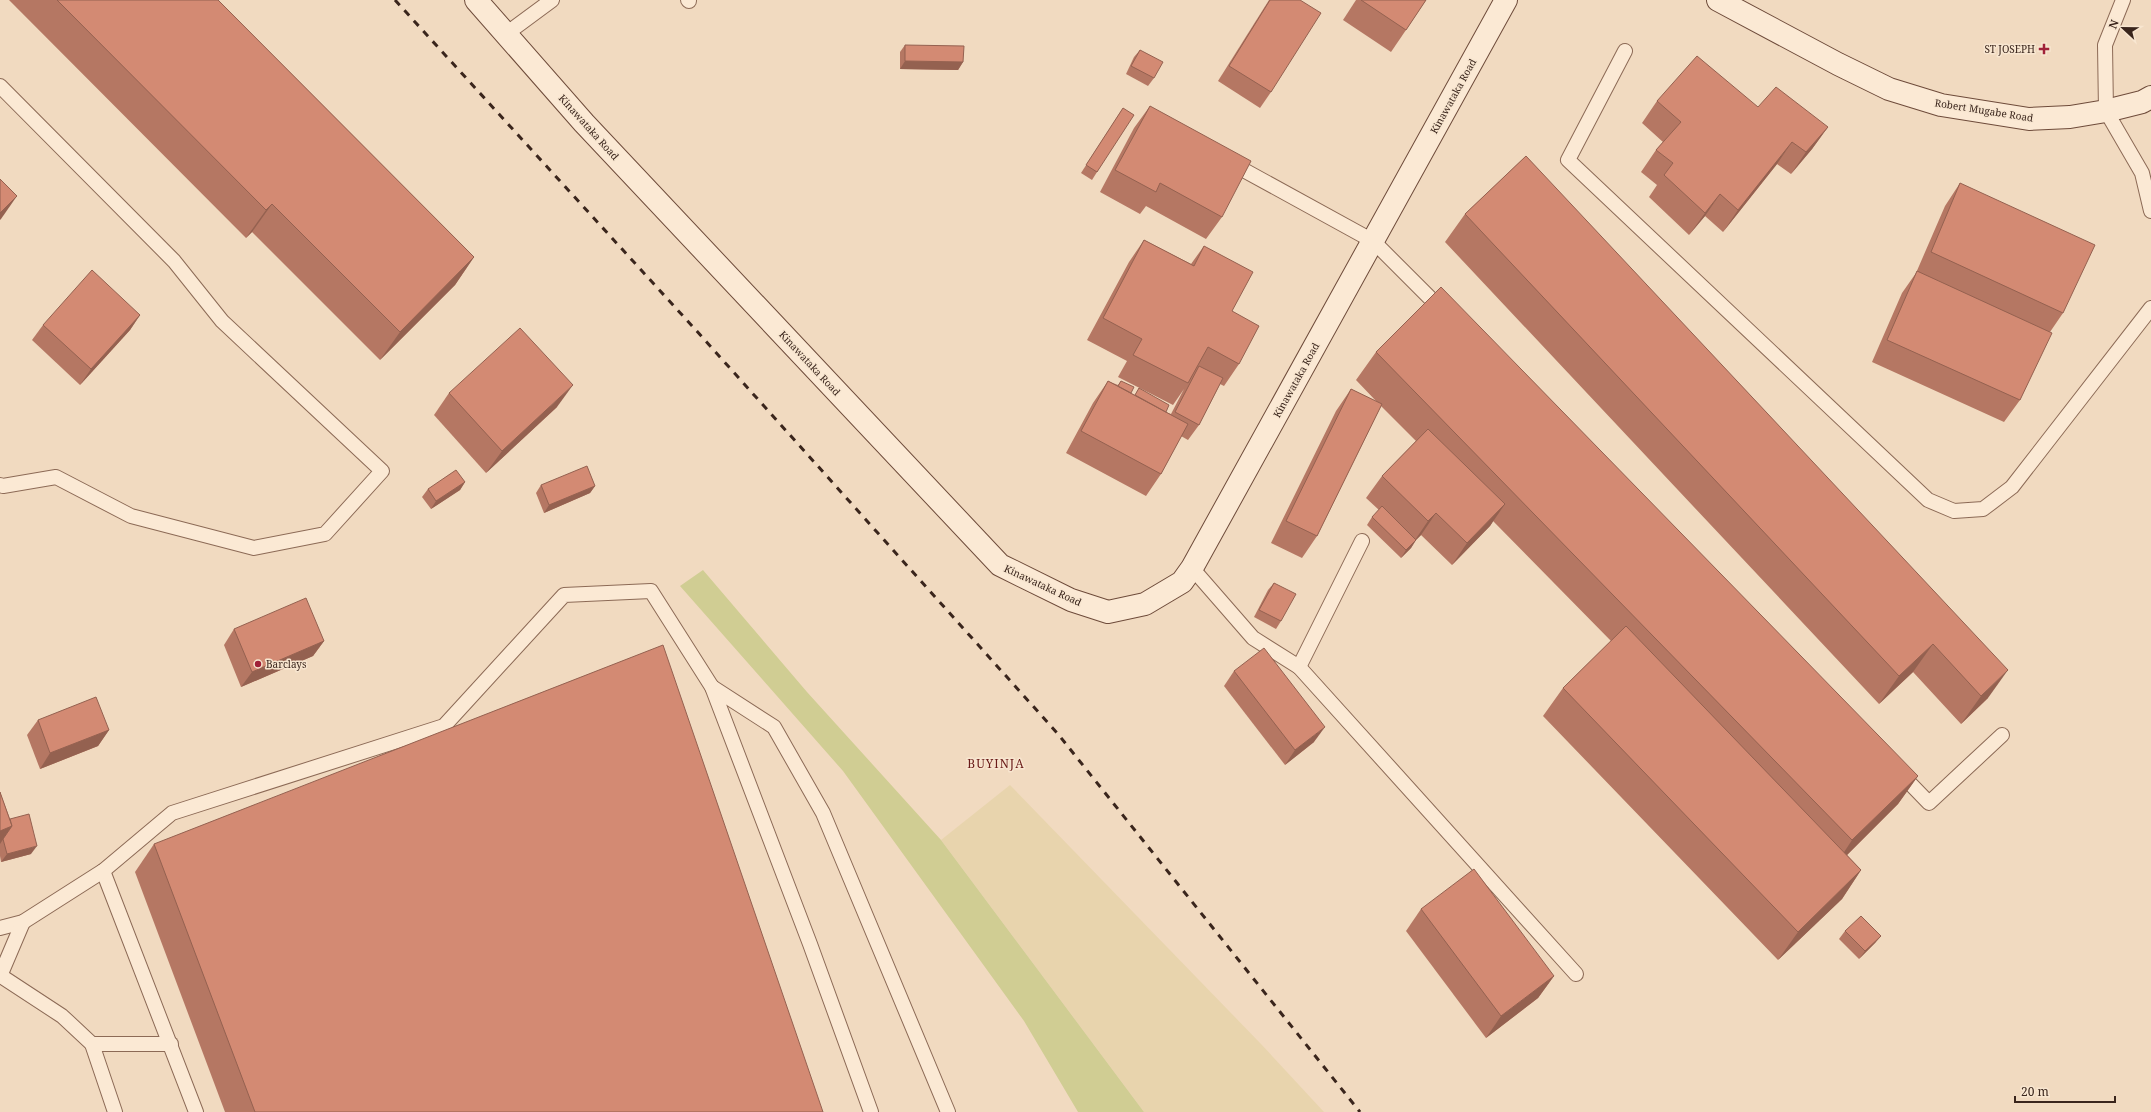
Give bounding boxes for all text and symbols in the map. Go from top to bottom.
north arrow [2103,8,2143,48]
text: N [2105,17,2122,31]
place label: ST JOSEPH [1984,42,2035,56]
marker: ST JOSEPH [2038,43,2050,55]
street label: Kinawataka Road [1427,56,1479,136]
street label: Kinawataka Road [556,91,622,163]
street label: Robert Mugabe Road [1934,95,2034,125]
street label: Kinawataka Road [776,328,844,398]
street label: Kinawataka Road [1270,340,1322,420]
street label: Kinawataka Road [1002,561,1084,609]
place label: Barclays [266,657,307,671]
marker: Barclays [253,659,263,669]
district label: BUYINJA [967,755,1025,772]
scale bar [2015,1078,2115,1104]
text: 20 m [2021,1083,2049,1100]

